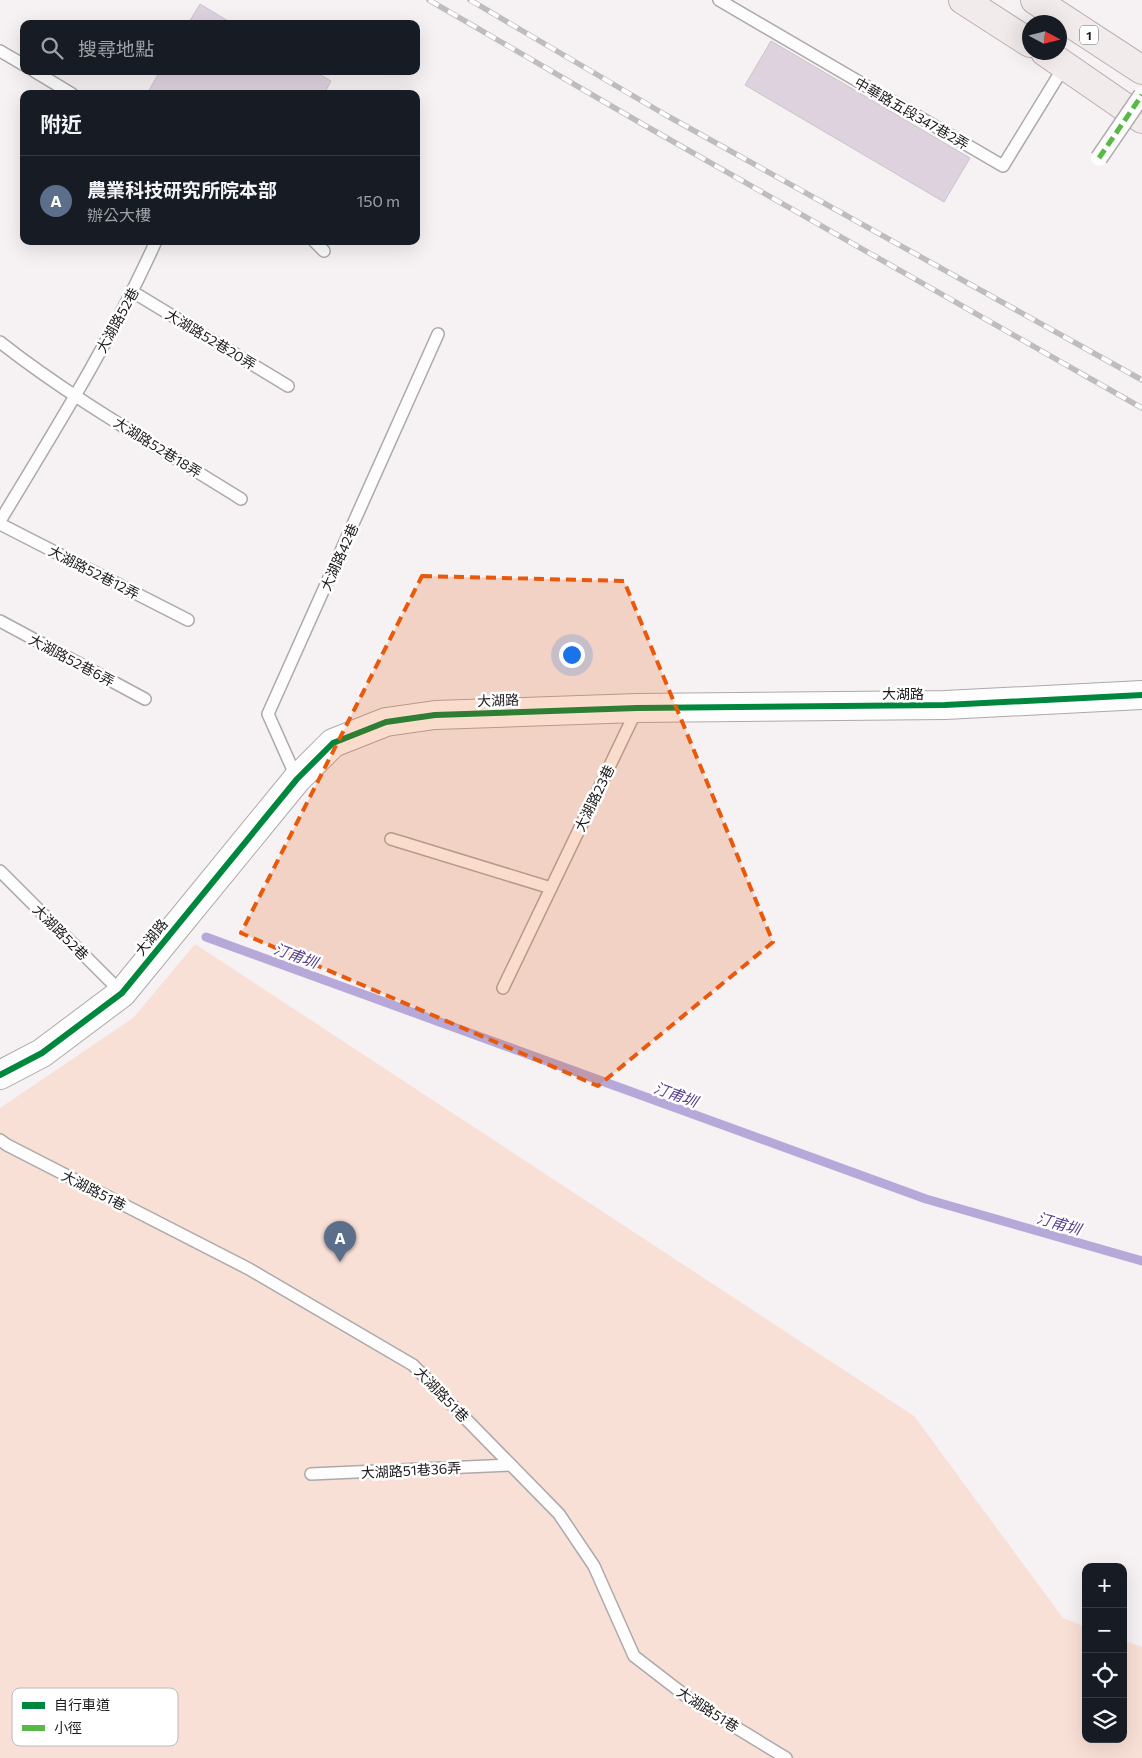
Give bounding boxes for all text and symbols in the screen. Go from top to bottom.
north arrow [1022,15,1067,60]
search box [20,20,420,75]
road number: 1 [1080,26,1098,44]
icon: search [38,34,66,62]
text: 搜尋地點 [78,37,154,60]
street label: 中華路五段347巷2弄 [852,73,972,153]
text: 附近 [40,111,82,136]
text: 農業科技研究所院本部 [87,178,277,201]
text: A [50,191,62,210]
text: 150 m [357,191,400,210]
text: 辦公大樓 [87,205,151,224]
street label: 大湖路52巷 [92,284,142,356]
street label: 大湖路52巷20弄 [163,305,259,373]
street label: 大湖路52巷18弄 [111,413,205,481]
street label: 大湖路42巷 [317,521,361,593]
street label: 大湖路52巷12弄 [46,542,142,602]
street label: 大湖路52巷6弄 [26,630,118,690]
your location [559,642,585,668]
street label: 大湖路 [882,685,924,702]
street label: 大湖路 [477,691,519,709]
street label: 大湖路23巷 [571,762,617,834]
street label: 大湖路52巷 [30,901,92,963]
street label: 大湖路 [131,915,171,959]
water label: 汀甫圳 [272,939,322,972]
water label: 汀甫圳 [652,1078,702,1111]
street label: 大湖路51巷 [59,1167,129,1213]
water label: 汀甫圳 [1035,1208,1085,1238]
pin: A [324,1221,356,1262]
street label: 大湖路51巷 [412,1363,472,1425]
street label: 大湖路51巷36弄 [360,1459,462,1481]
map controls [1082,1563,1127,1743]
button: + [1082,1563,1127,1608]
button: − [1082,1608,1127,1653]
button: locate [1082,1653,1127,1698]
street label: 大湖路51巷 [674,1683,742,1735]
legend [12,1688,178,1746]
text: 自行車道 [54,1696,110,1713]
button: layers [1082,1698,1127,1743]
text: 小徑 [54,1719,82,1736]

